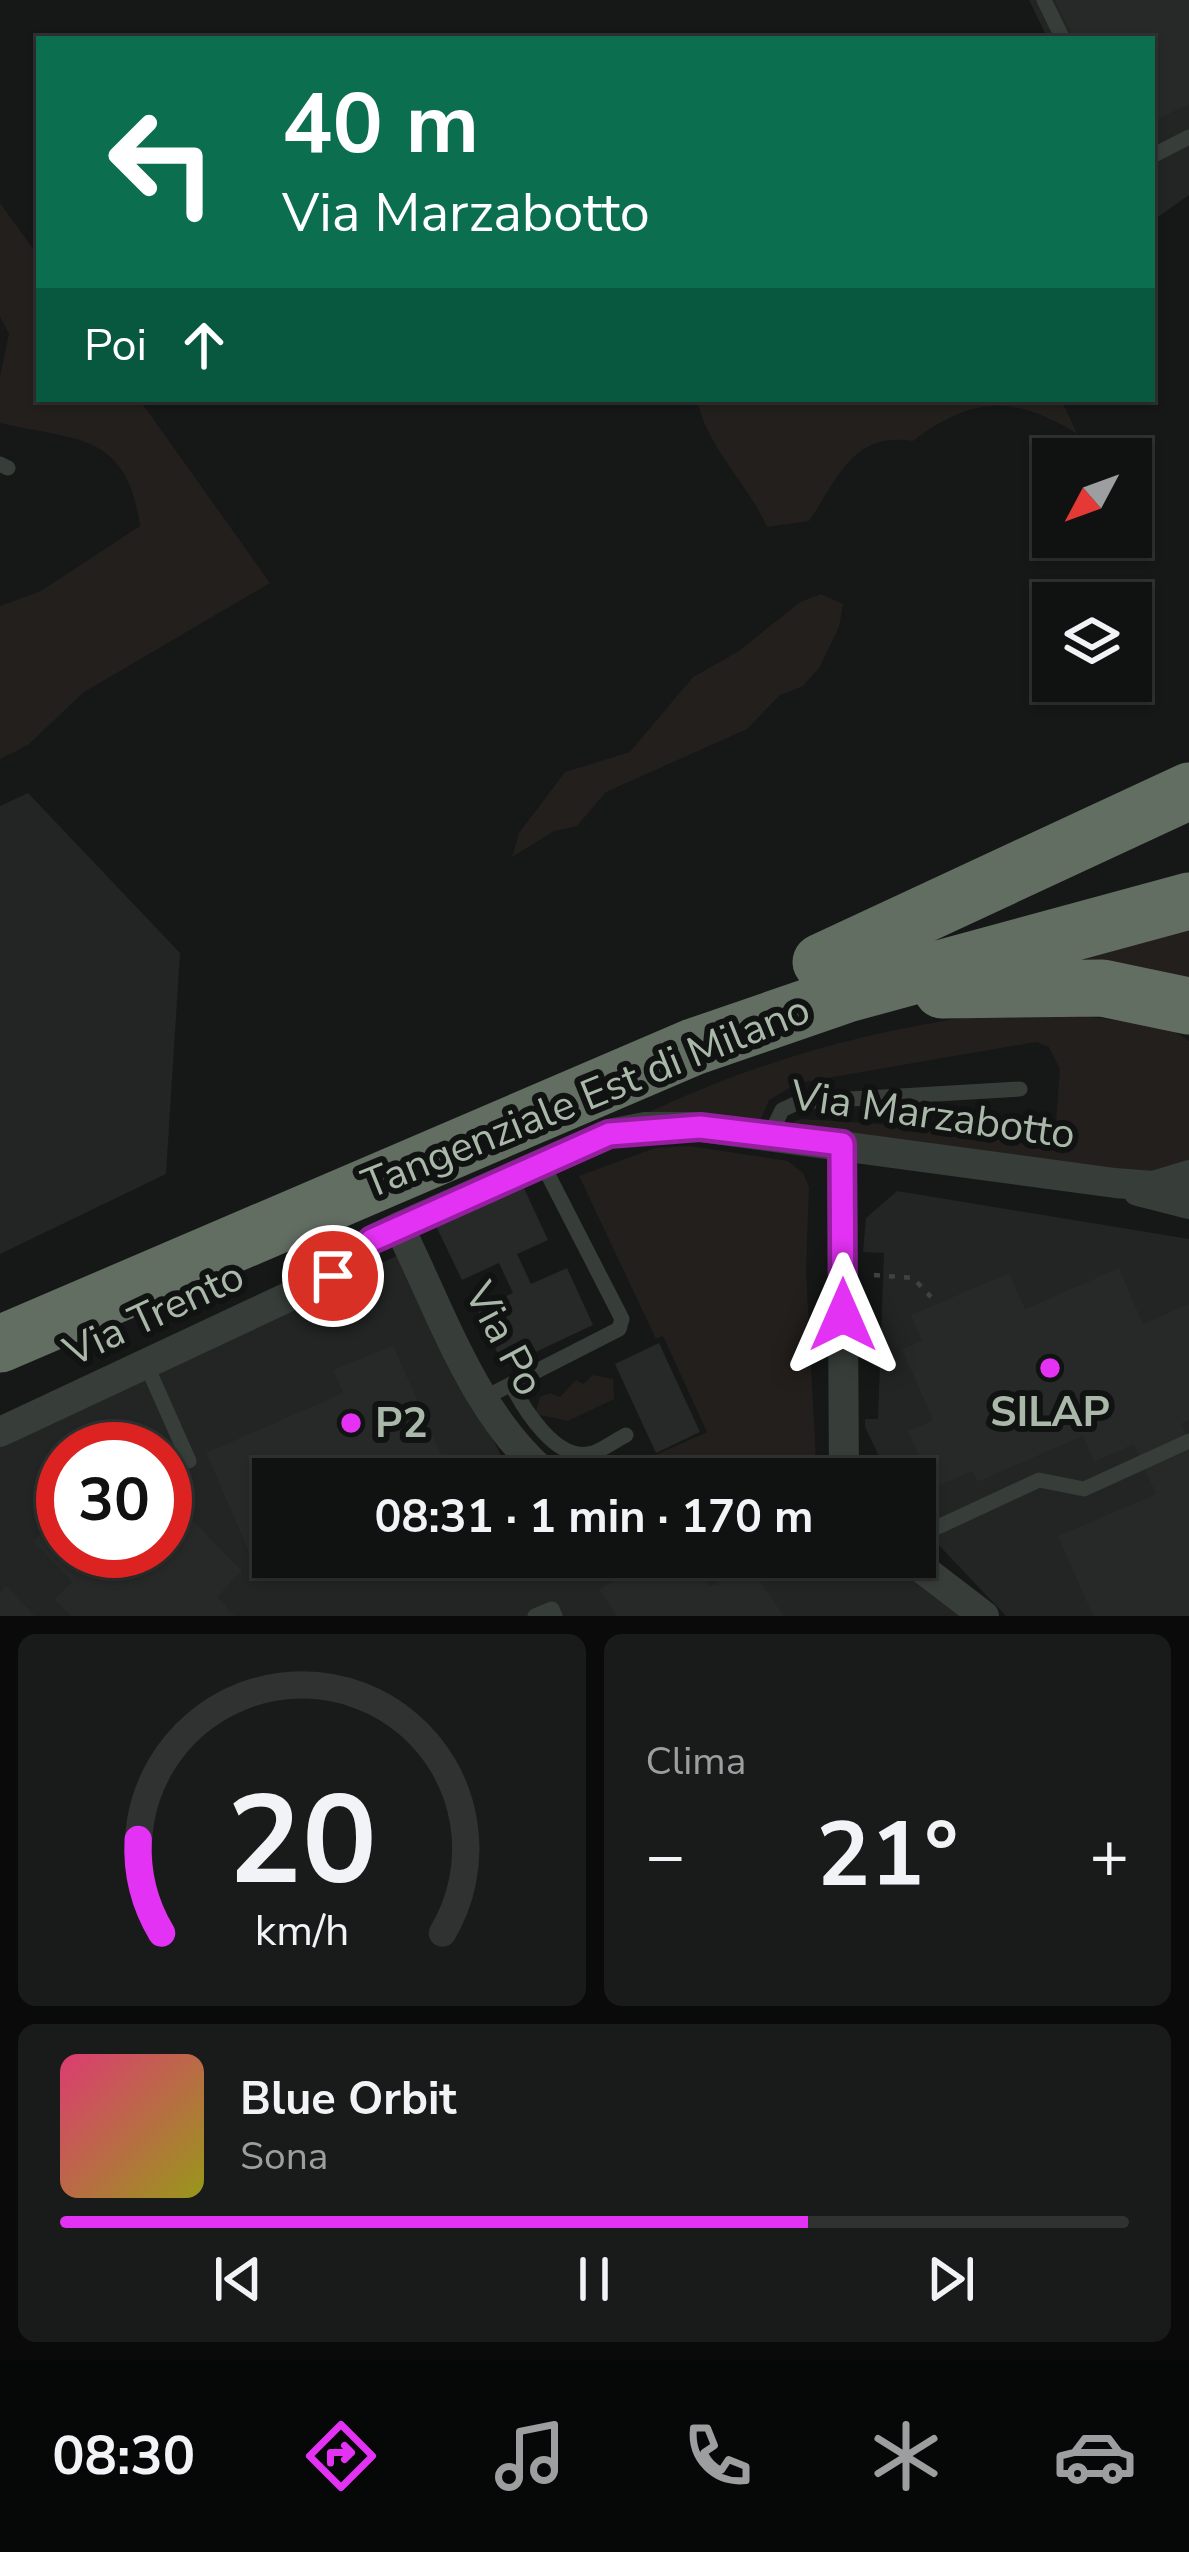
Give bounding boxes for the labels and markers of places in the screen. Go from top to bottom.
pin [282,1225,384,1327]
marker: SILAP [1037,1355,1063,1381]
place label: SILAP [990,1384,1110,1441]
place label: P2 [375,1395,428,1452]
marker: P2 [338,1410,364,1436]

